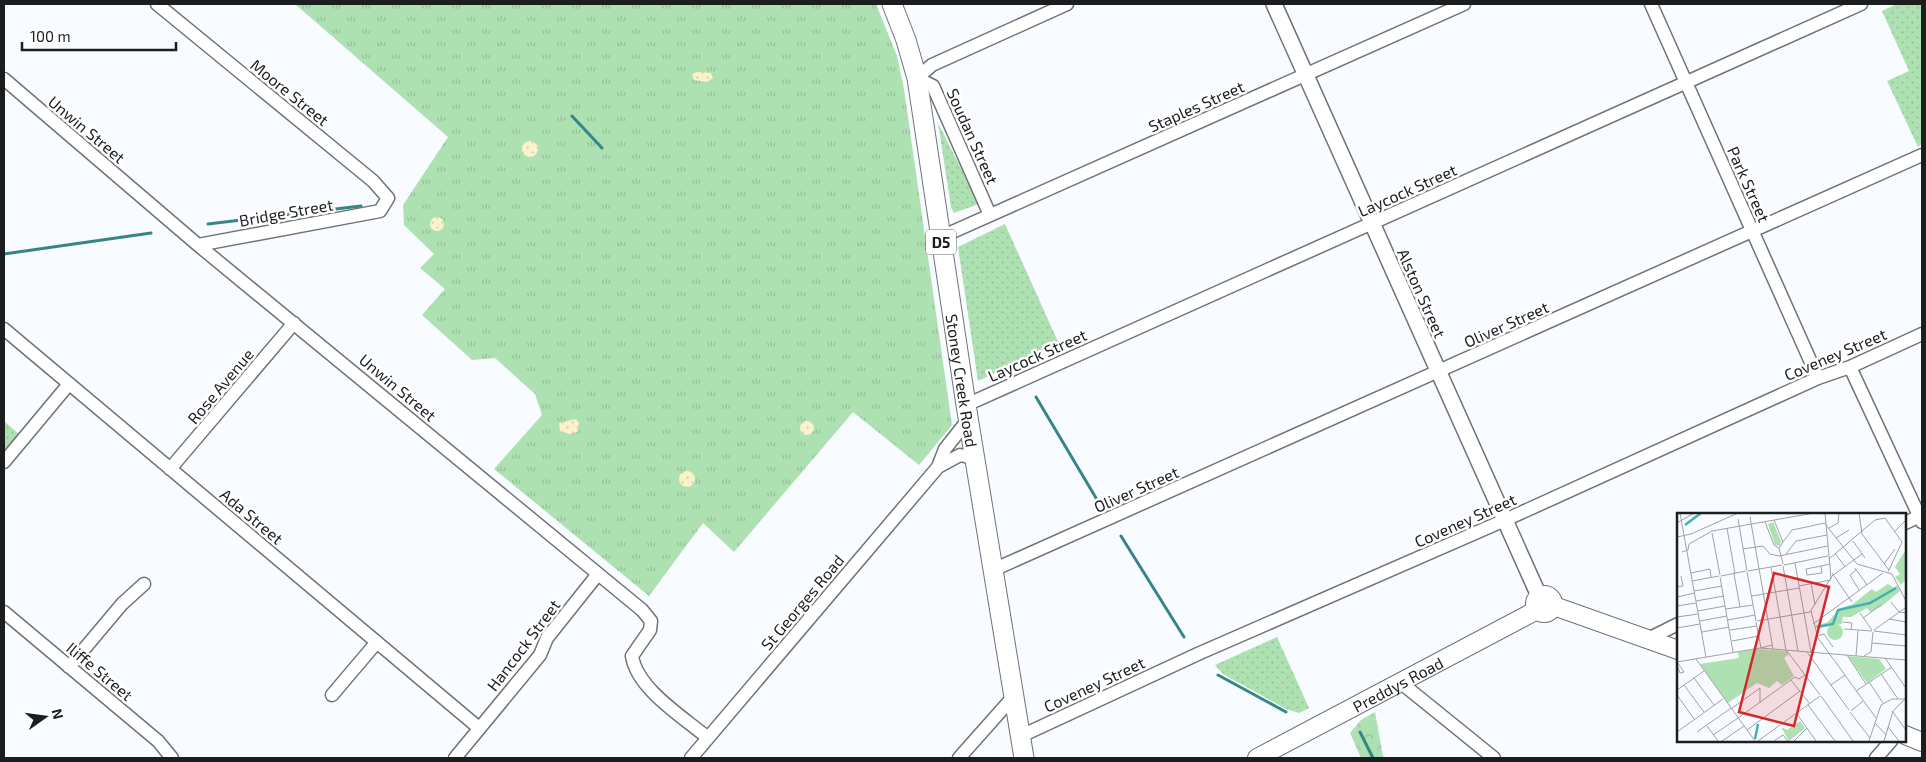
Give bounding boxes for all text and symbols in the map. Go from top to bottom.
scale bar [22,20,176,52]
text: 100 m [30,27,71,45]
street label: Moore Street [247,55,333,129]
street label: Staples Street [1145,76,1247,136]
street label: Soudan Street [943,85,1003,187]
street label: Unwin Street [45,91,129,167]
street label: Park Street [1724,143,1774,225]
street label: Laycock Street [1355,160,1459,220]
street label: Bridge Street [238,194,334,230]
road number: D5 [926,230,956,254]
street label: Alston Street [1394,246,1450,340]
street label: Oliver Street [1461,297,1551,351]
street label: Stoney Creek Road [943,312,982,448]
street label: Coveney Street [1781,324,1889,384]
street label: Laycock Street [985,325,1089,385]
street label: Rose Avenue [183,344,257,428]
street label: Unwin Street [356,349,440,425]
street label: Oliver Street [1091,462,1181,516]
street label: Ada Street [217,484,287,548]
street label: Coveney Street [1411,489,1519,551]
inset map [1677,513,1906,742]
street label: St Georges Road [757,550,847,654]
street label: Hancock Street [482,596,564,694]
street label: Iliffe Street [63,638,137,704]
street label: Coveney Street [1041,652,1147,716]
street label: Preddys Road [1349,652,1446,715]
north arrow [20,692,70,742]
text: N [49,707,68,721]

